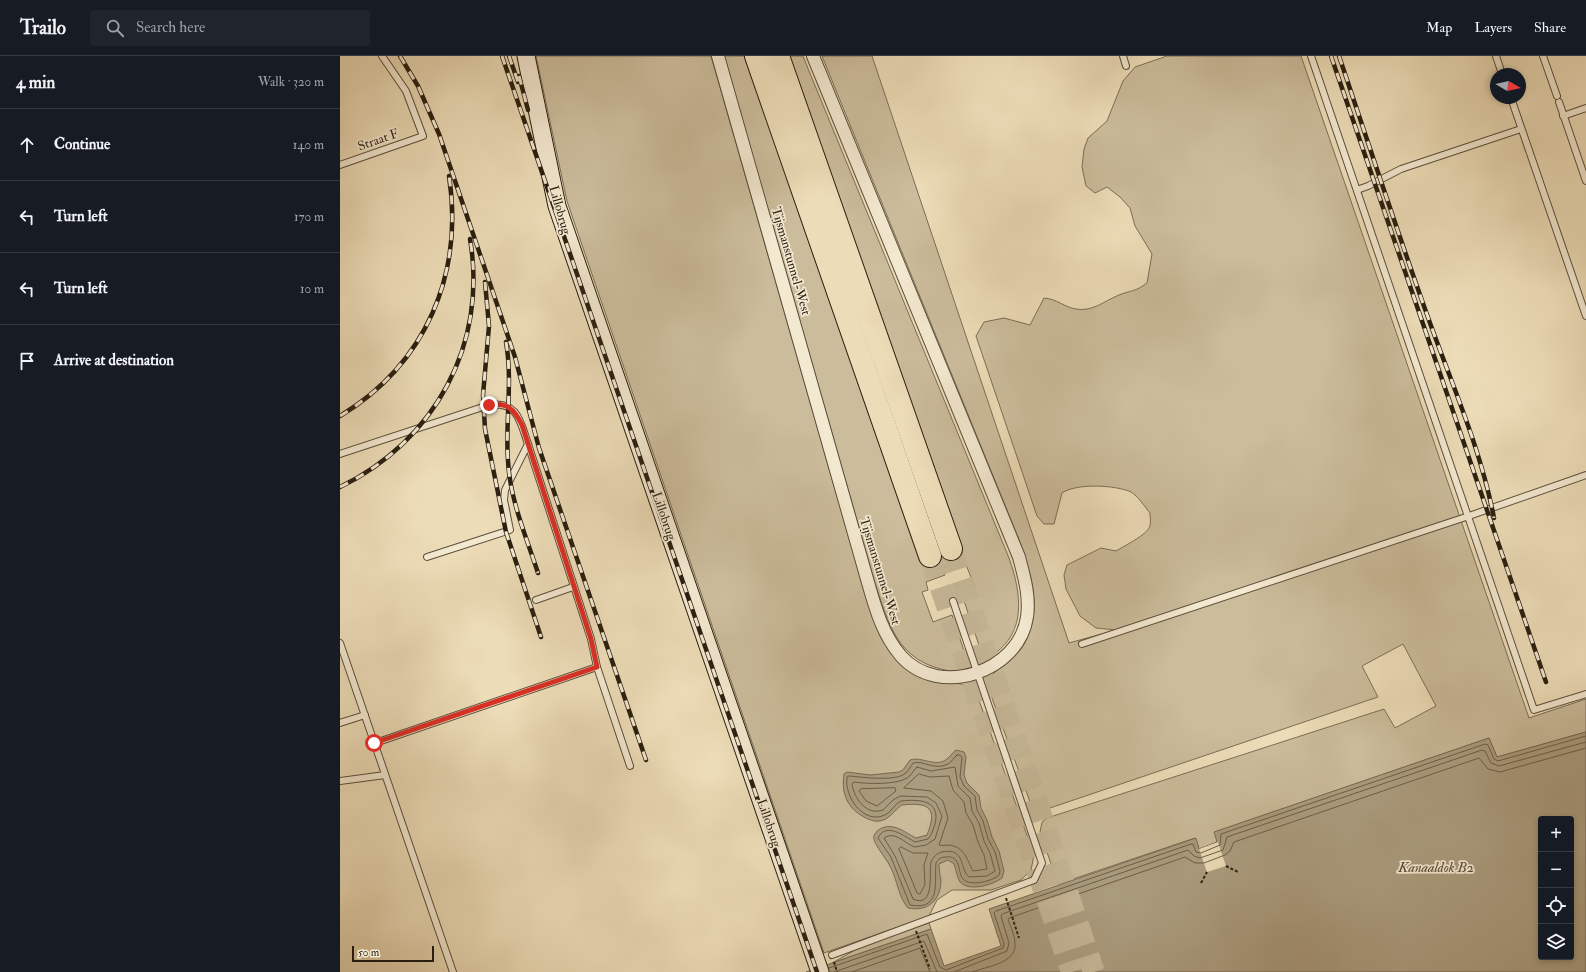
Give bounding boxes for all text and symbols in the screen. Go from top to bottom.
search box [90,10,370,46]
text: Trailo [20,16,66,40]
icon: search [104,17,126,39]
text: Search here [136,18,205,37]
text: Map [1426,19,1452,36]
text: Layers [1474,19,1512,36]
text: Share [1534,19,1566,36]
north arrow [1490,68,1526,104]
text: 4 min [16,72,55,93]
text: Walk · 320 m [258,74,324,90]
street label: Straat F [355,126,401,154]
icon: ahead [16,134,38,156]
text: Continue [54,135,110,154]
text: 140 m [293,137,324,153]
street label: Lillobrug [545,184,575,237]
street label: Tijsmanstunnel-West [768,205,814,317]
icon: left [16,206,38,228]
text: Turn left [54,207,108,226]
text: 170 m [294,209,324,225]
icon: left [16,278,38,300]
text: Turn left [54,279,108,298]
text: 10 m [300,281,324,297]
icon: arrive [16,350,38,372]
text: Arrive at destination [54,351,174,370]
route end [480,396,498,414]
street label: Lillobrug [648,490,680,543]
street label: Tijsmanstunnel-West [856,515,904,627]
route start [365,734,383,752]
street label: Lillobrug [753,797,785,850]
map controls [1538,816,1574,960]
button: + [1538,816,1574,852]
button: − [1538,852,1574,888]
water label: Kanaaldok B2 [1397,859,1474,876]
button: locate [1538,888,1574,924]
button: layers [1538,924,1574,960]
scale bar [352,944,434,963]
text: 50 m [358,946,379,959]

